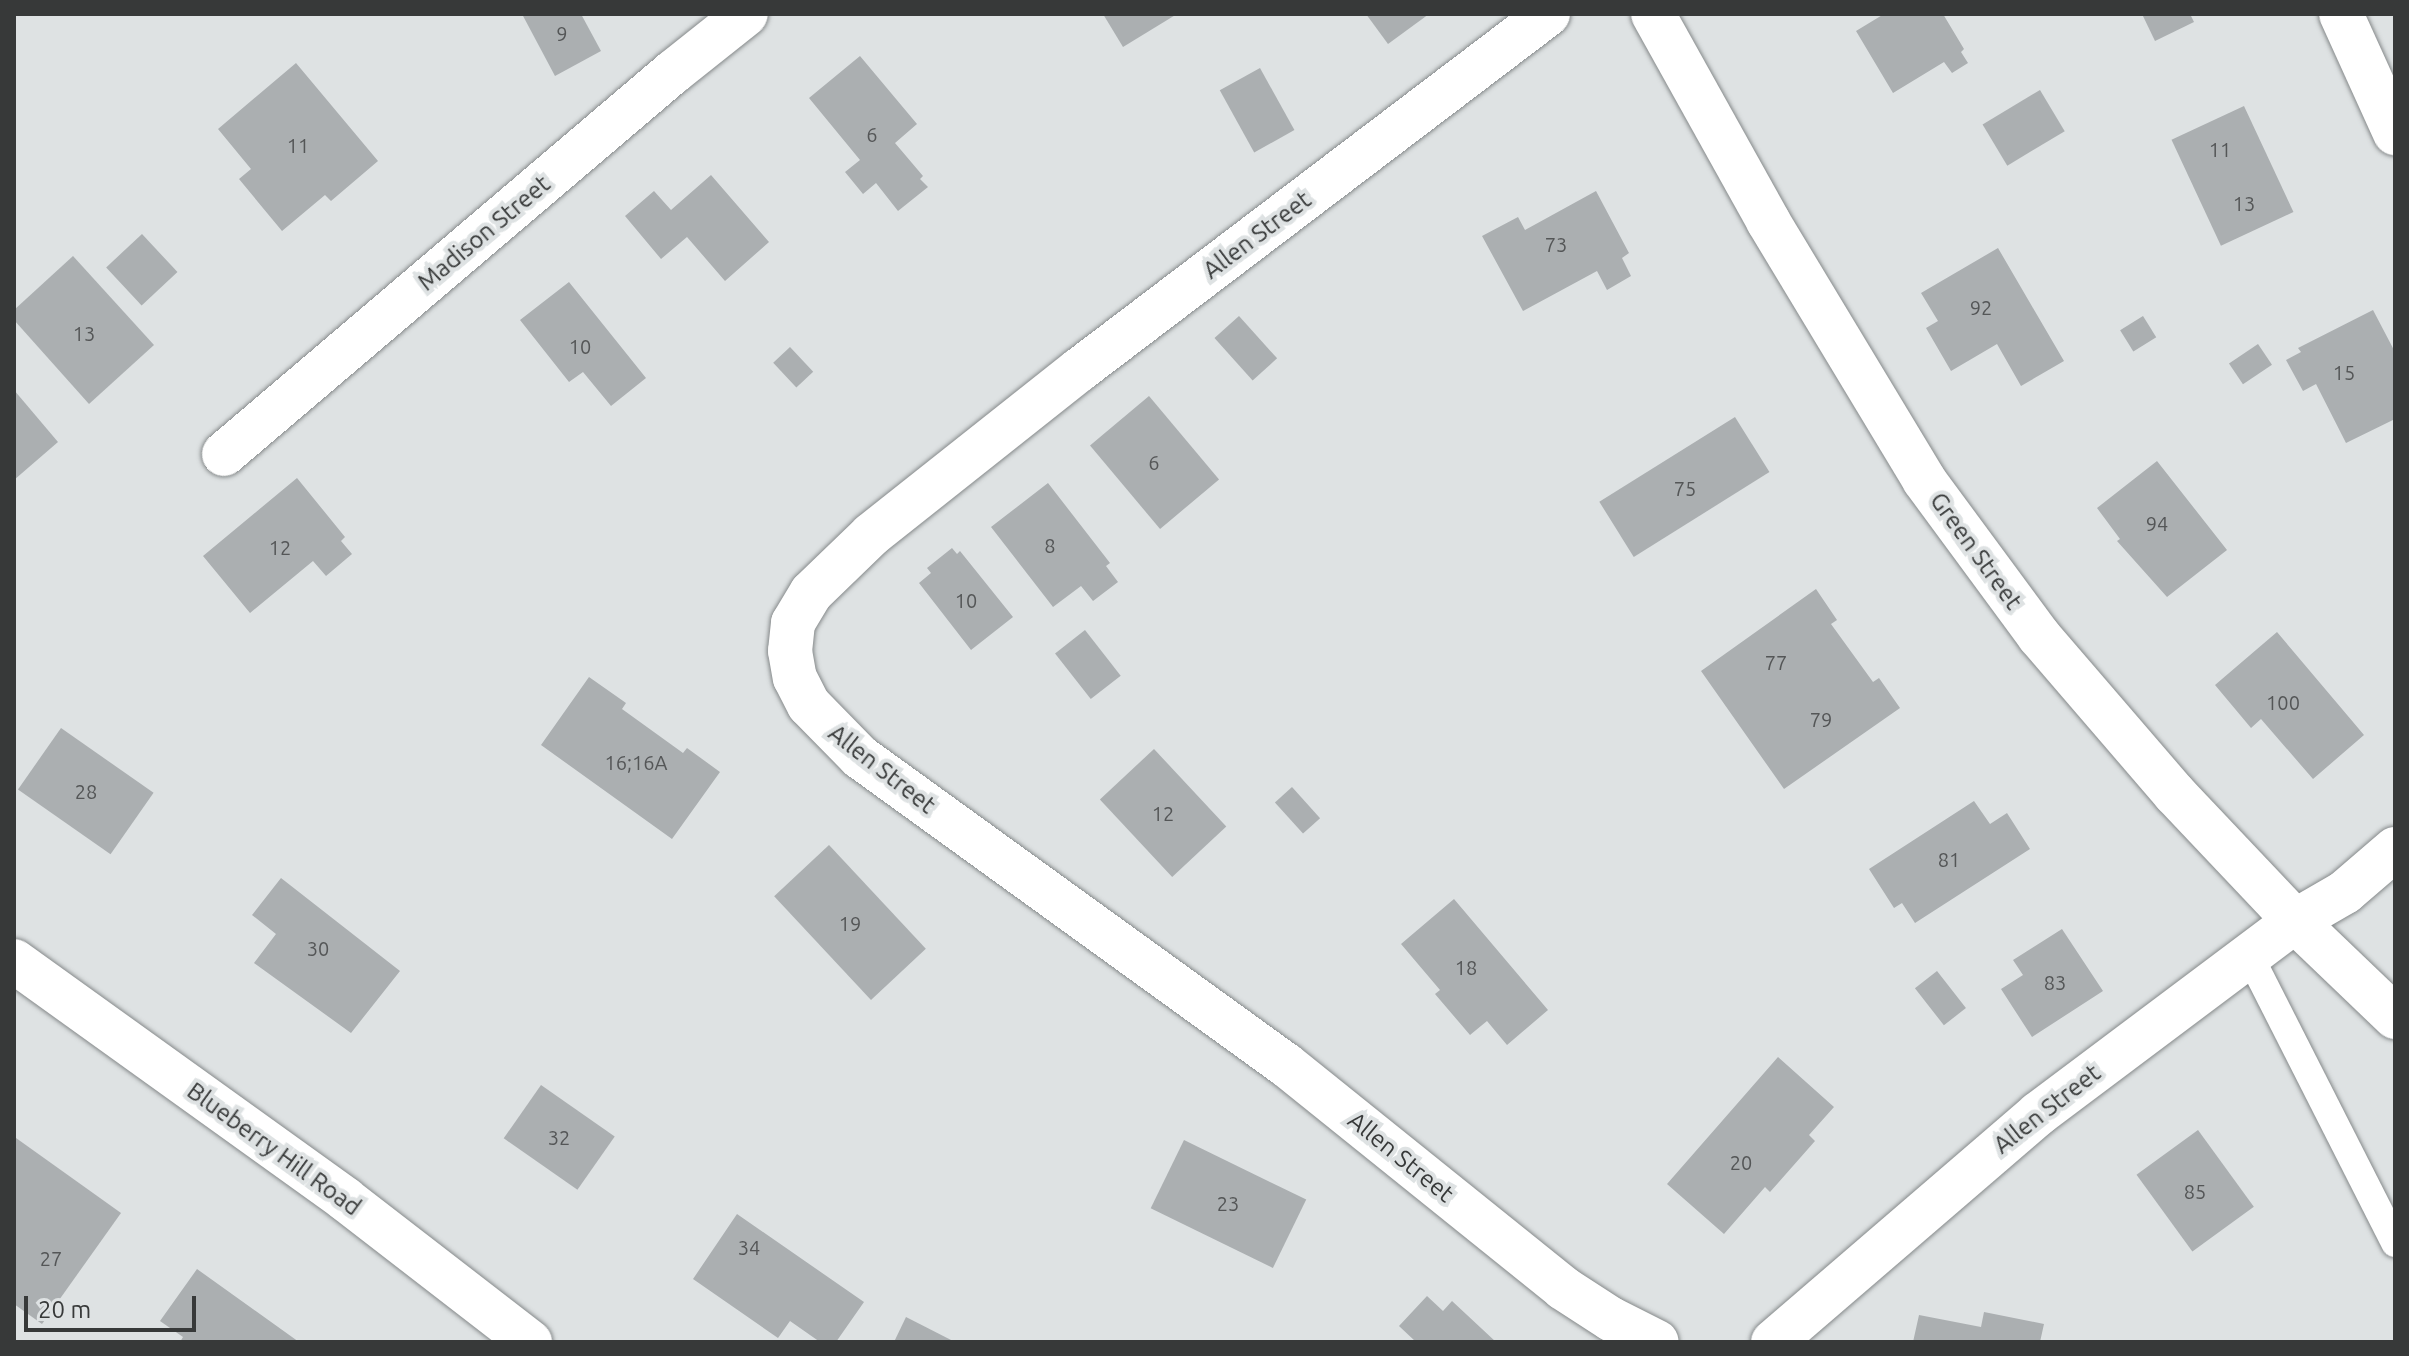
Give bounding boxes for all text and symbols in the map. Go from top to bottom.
house number: 9 [556,21,568,45]
house number: 6 [866,122,878,146]
house number: 11 [287,133,309,157]
house number: 11 [2209,137,2231,161]
street label: Madison Street [412,169,556,297]
street label: Allen Street [1197,185,1317,285]
house number: 13 [2233,191,2255,215]
house number: 73 [1545,232,1567,256]
house number: 92 [1970,295,1992,319]
house number: 13 [73,321,95,345]
house number: 10 [569,334,591,358]
house number: 15 [2333,360,2355,384]
house number: 6 [1148,450,1160,474]
house number: 75 [1674,476,1696,500]
street label: Green Street [1924,487,2028,615]
house number: 94 [2146,511,2168,535]
house number: 8 [1044,533,1056,557]
house number: 12 [269,535,291,559]
house number: 10 [955,588,977,612]
house number: 77 [1765,650,1787,674]
house number: 100 [2266,690,2300,714]
house number: 79 [1810,707,1832,731]
street label: Allen Street [823,718,941,820]
house number: 16;16A [604,750,668,774]
house number: 28 [75,779,97,803]
house number: 12 [1152,801,1174,825]
house number: 81 [1938,847,1960,871]
house number: 19 [839,911,861,935]
house number: 30 [307,936,329,960]
house number: 18 [1455,955,1477,979]
house number: 83 [2044,970,2066,994]
street label: Allen Street [1988,1058,2106,1160]
street label: Blueberry Hill Road [182,1076,366,1222]
street label: Allen Street [1342,1106,1460,1208]
house number: 32 [548,1125,570,1149]
house number: 20 [1730,1150,1752,1174]
house number: 85 [2184,1179,2206,1203]
house number: 23 [1217,1191,1239,1215]
house number: 34 [738,1235,760,1259]
house number: 27 [40,1246,62,1270]
scale bar [28,1280,200,1330]
text: 20 m [38,1296,91,1323]

